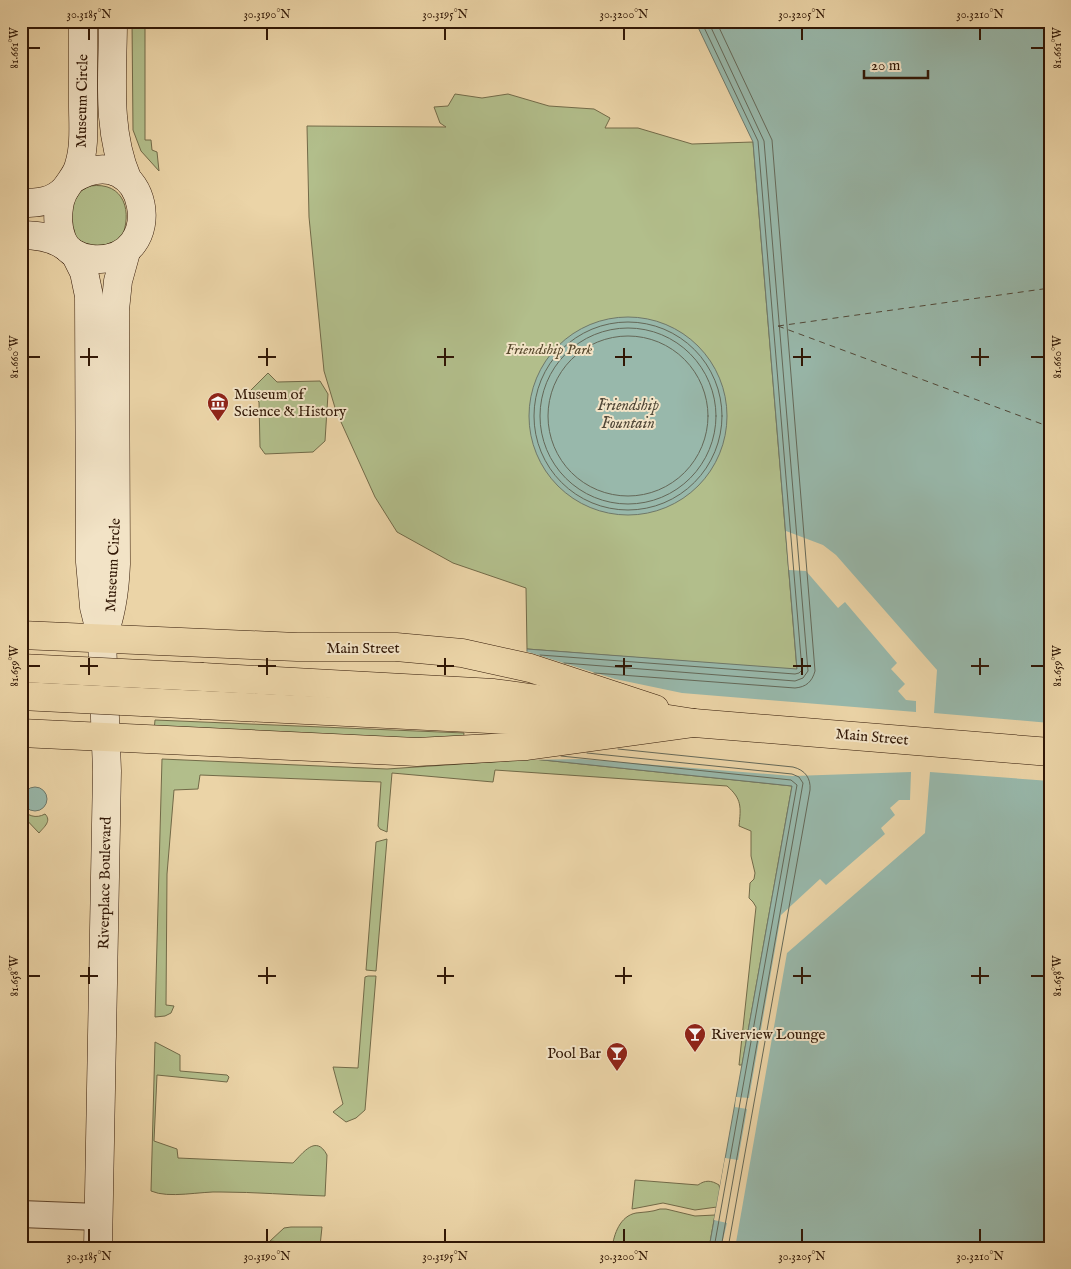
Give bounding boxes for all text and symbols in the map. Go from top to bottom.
text: 30.3185°N [66,7,112,22]
text: 30.3190°N [243,7,291,22]
text: 30.3195°N [422,7,468,22]
text: 30.3200°N [599,7,649,22]
text: 30.3205°N [778,7,826,22]
text: 30.3210°N [956,7,1004,22]
text: 81.661°W [7,27,22,69]
text: 81.661°W [1050,27,1065,69]
scale bar [864,48,927,80]
street label: Museum Circle [72,54,92,148]
text: 20 m [871,56,901,75]
text: 81.660°W [7,335,22,379]
text: 81.660°W [1050,335,1065,379]
park label: Friendship Park [506,340,592,359]
place label: Museum of Science & History [234,385,347,421]
museum icon: Museum of Science & History [206,391,230,422]
water label: Friendship Fountain [597,396,659,434]
street label: Museum Circle [101,517,125,612]
street label: Main Street [326,639,400,658]
text: 81.659°W [7,645,22,687]
text: 81.659°W [1050,645,1065,687]
street label: Main Street [835,724,909,750]
street label: Riverplace Boulevard [94,815,116,950]
text: 81.658°W [7,955,22,997]
text: 81.658°W [1050,955,1065,997]
bar icon: Riverview Lounge [683,1022,707,1053]
place label: Riverview Lounge [711,1025,826,1044]
bar icon: Pool Bar [605,1041,629,1072]
place label: Pool Bar [547,1044,601,1063]
text: 30.3185°N [66,1249,112,1264]
text: 30.3190°N [243,1249,291,1264]
text: 30.3195°N [422,1249,468,1264]
text: 30.3200°N [599,1249,649,1264]
text: 30.3205°N [778,1249,826,1264]
text: 30.3210°N [956,1249,1004,1264]

